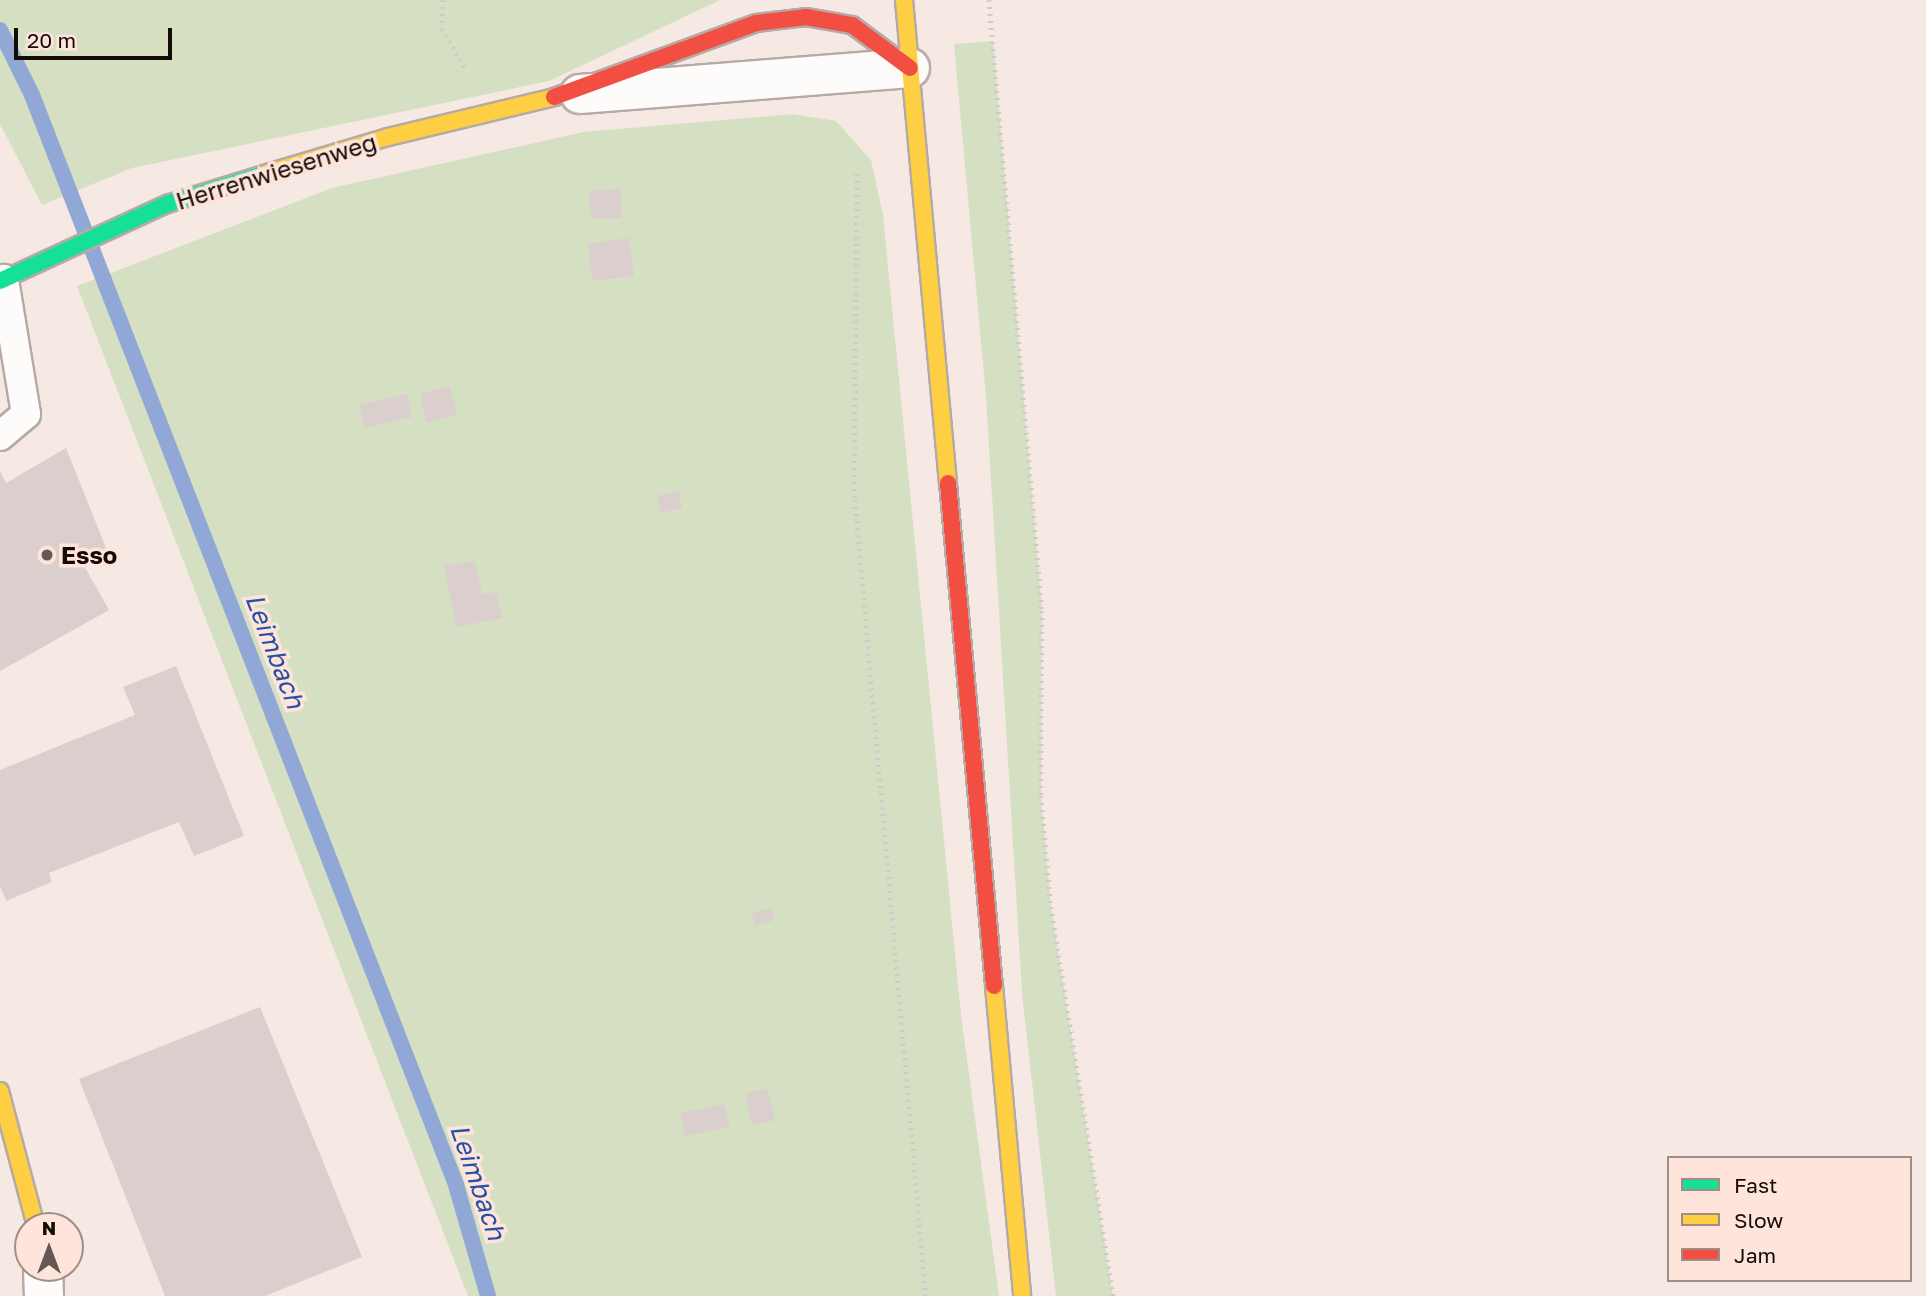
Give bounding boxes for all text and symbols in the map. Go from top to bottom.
scale bar [18,14,175,58]
text: 20 m [27,27,76,53]
street label: Herrenwiesenweg [172,127,380,215]
place label: Esso [61,541,117,569]
marker: Esso [39,547,55,563]
water label: Leimbach [239,589,311,713]
water label: Leimbach [444,1120,512,1244]
legend [1667,1156,1912,1282]
text: Fast [1734,1172,1777,1198]
text: Slow [1734,1207,1783,1233]
north arrow [14,1212,84,1282]
text: N [42,1216,56,1239]
text: Jam [1734,1242,1776,1268]

